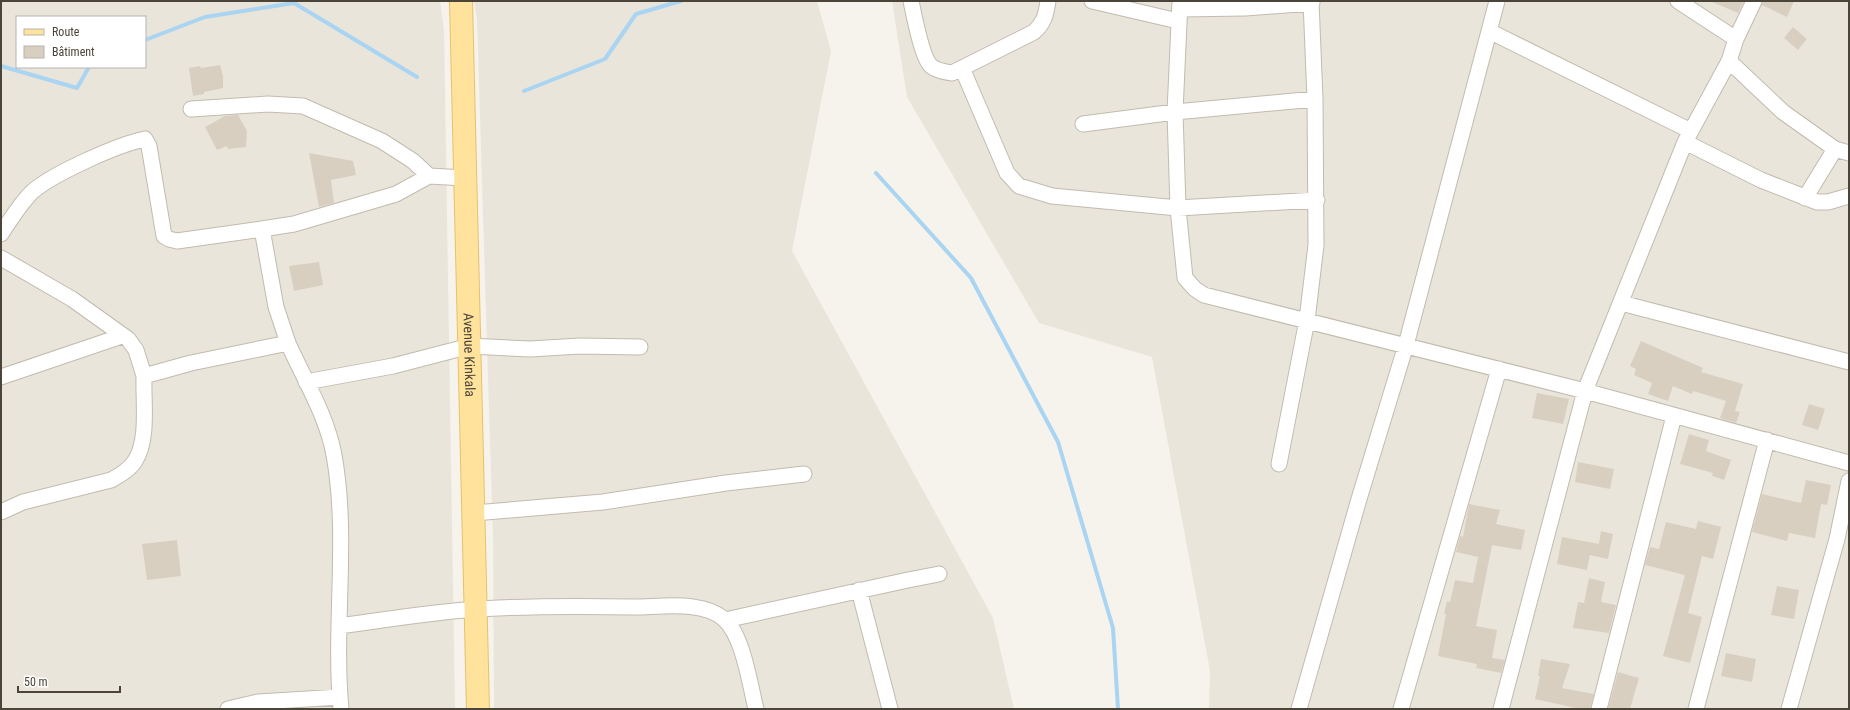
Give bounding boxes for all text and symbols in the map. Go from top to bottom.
legend [16,16,146,68]
text: Route [52,25,80,39]
text: Bâtiment [52,45,95,59]
street label: Avenue Kinkala [460,313,479,397]
scale bar [18,668,120,694]
text: 50 m [24,675,48,689]

